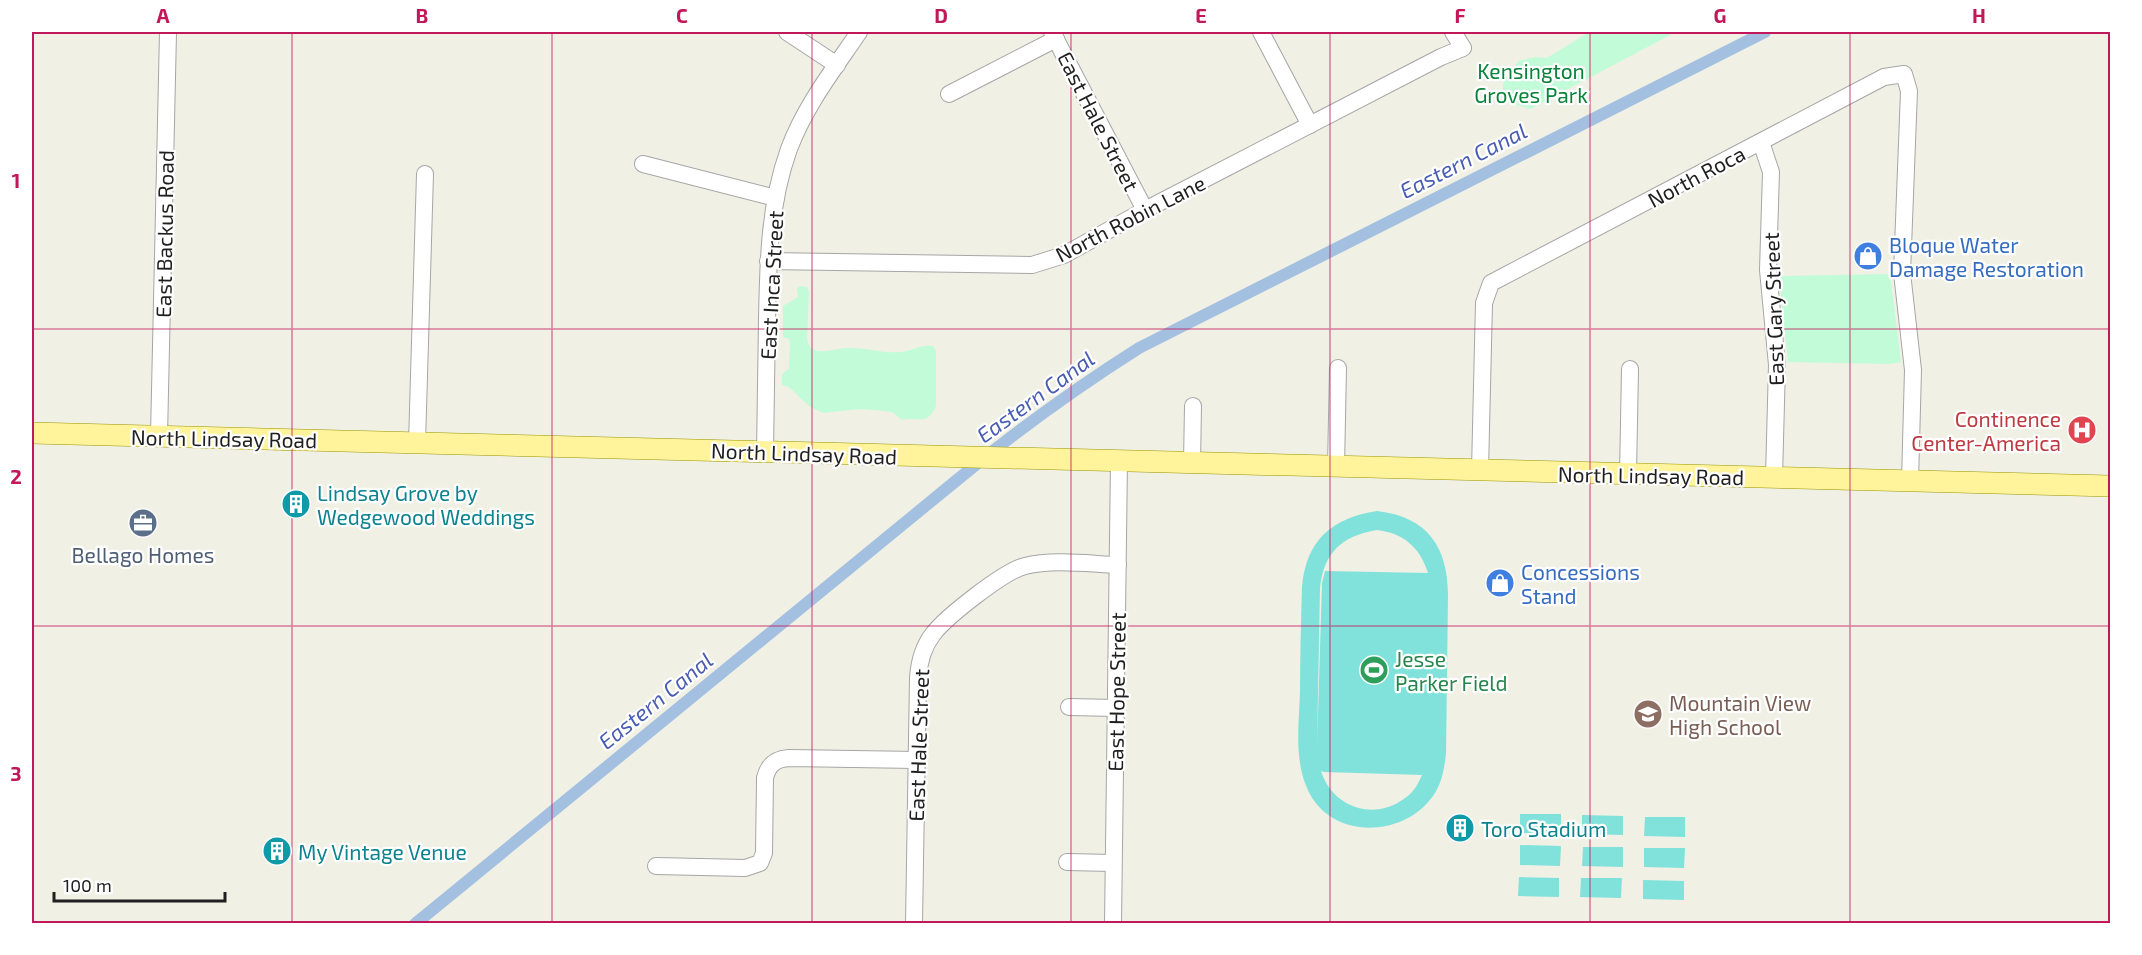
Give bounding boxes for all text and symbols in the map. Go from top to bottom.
text: A [156,3,170,27]
text: B [416,3,428,27]
text: C [676,3,688,27]
text: D [934,3,948,27]
text: E [1195,3,1207,27]
text: F [1454,3,1466,27]
text: G [1714,3,1726,27]
text: H [1972,3,1986,27]
street label: East Hale Street [1053,47,1145,195]
park label: Kensington Groves Park [1474,58,1588,107]
water label: Eastern Canal [1395,117,1531,203]
street label: North Roca [1643,140,1749,212]
street label: East Backus Road [150,150,178,318]
text: 1 [12,168,20,192]
street label: North Robin Lane [1051,169,1209,267]
street label: East Inca Street [755,210,787,360]
street label: East Gary Street [1758,232,1788,386]
place label: Bloque Water Damage Restoration [1889,232,2084,281]
shop icon: Bloque Water Damage Restoration [1852,240,1884,272]
water label: Eastern Canal [971,345,1099,447]
place label: Continence Center-America [1911,406,2061,455]
hospital icon: Continence Center-America [2066,414,2098,446]
street label: North Lindsay Road [131,424,317,452]
street label: North Lindsay Road [711,437,897,469]
street label: North Lindsay Road [1558,461,1744,489]
text: 2 [10,464,22,488]
place label: Lindsay Grove by Wedgewood Weddings [317,480,535,529]
building icon: Lindsay Grove by Wedgewood Weddings [280,488,312,520]
office icon: Bellago Homes [127,507,159,539]
place label: Bellago Homes [72,542,214,567]
place label: Concessions Stand [1521,559,1640,608]
shop icon: Concessions Stand [1484,567,1516,599]
street label: East Hope Street [1102,612,1130,772]
water label: Eastern Canal [593,646,717,754]
place label: Jesse Parker Field [1395,646,1508,695]
sports icon: Jesse Parker Field [1358,654,1390,686]
street label: East Hale Street [903,668,933,822]
place label: Mountain View High School [1669,690,1811,739]
school or university icon: Mountain View High School [1632,698,1664,730]
text: 3 [10,761,22,785]
building icon: Toro Stadium [1444,812,1476,844]
place label: Toro Stadium [1481,816,1606,841]
building icon: My Vintage Venue [261,835,293,867]
place label: My Vintage Venue [298,839,467,864]
scale bar [54,865,225,903]
text: 100 m [63,874,112,896]

